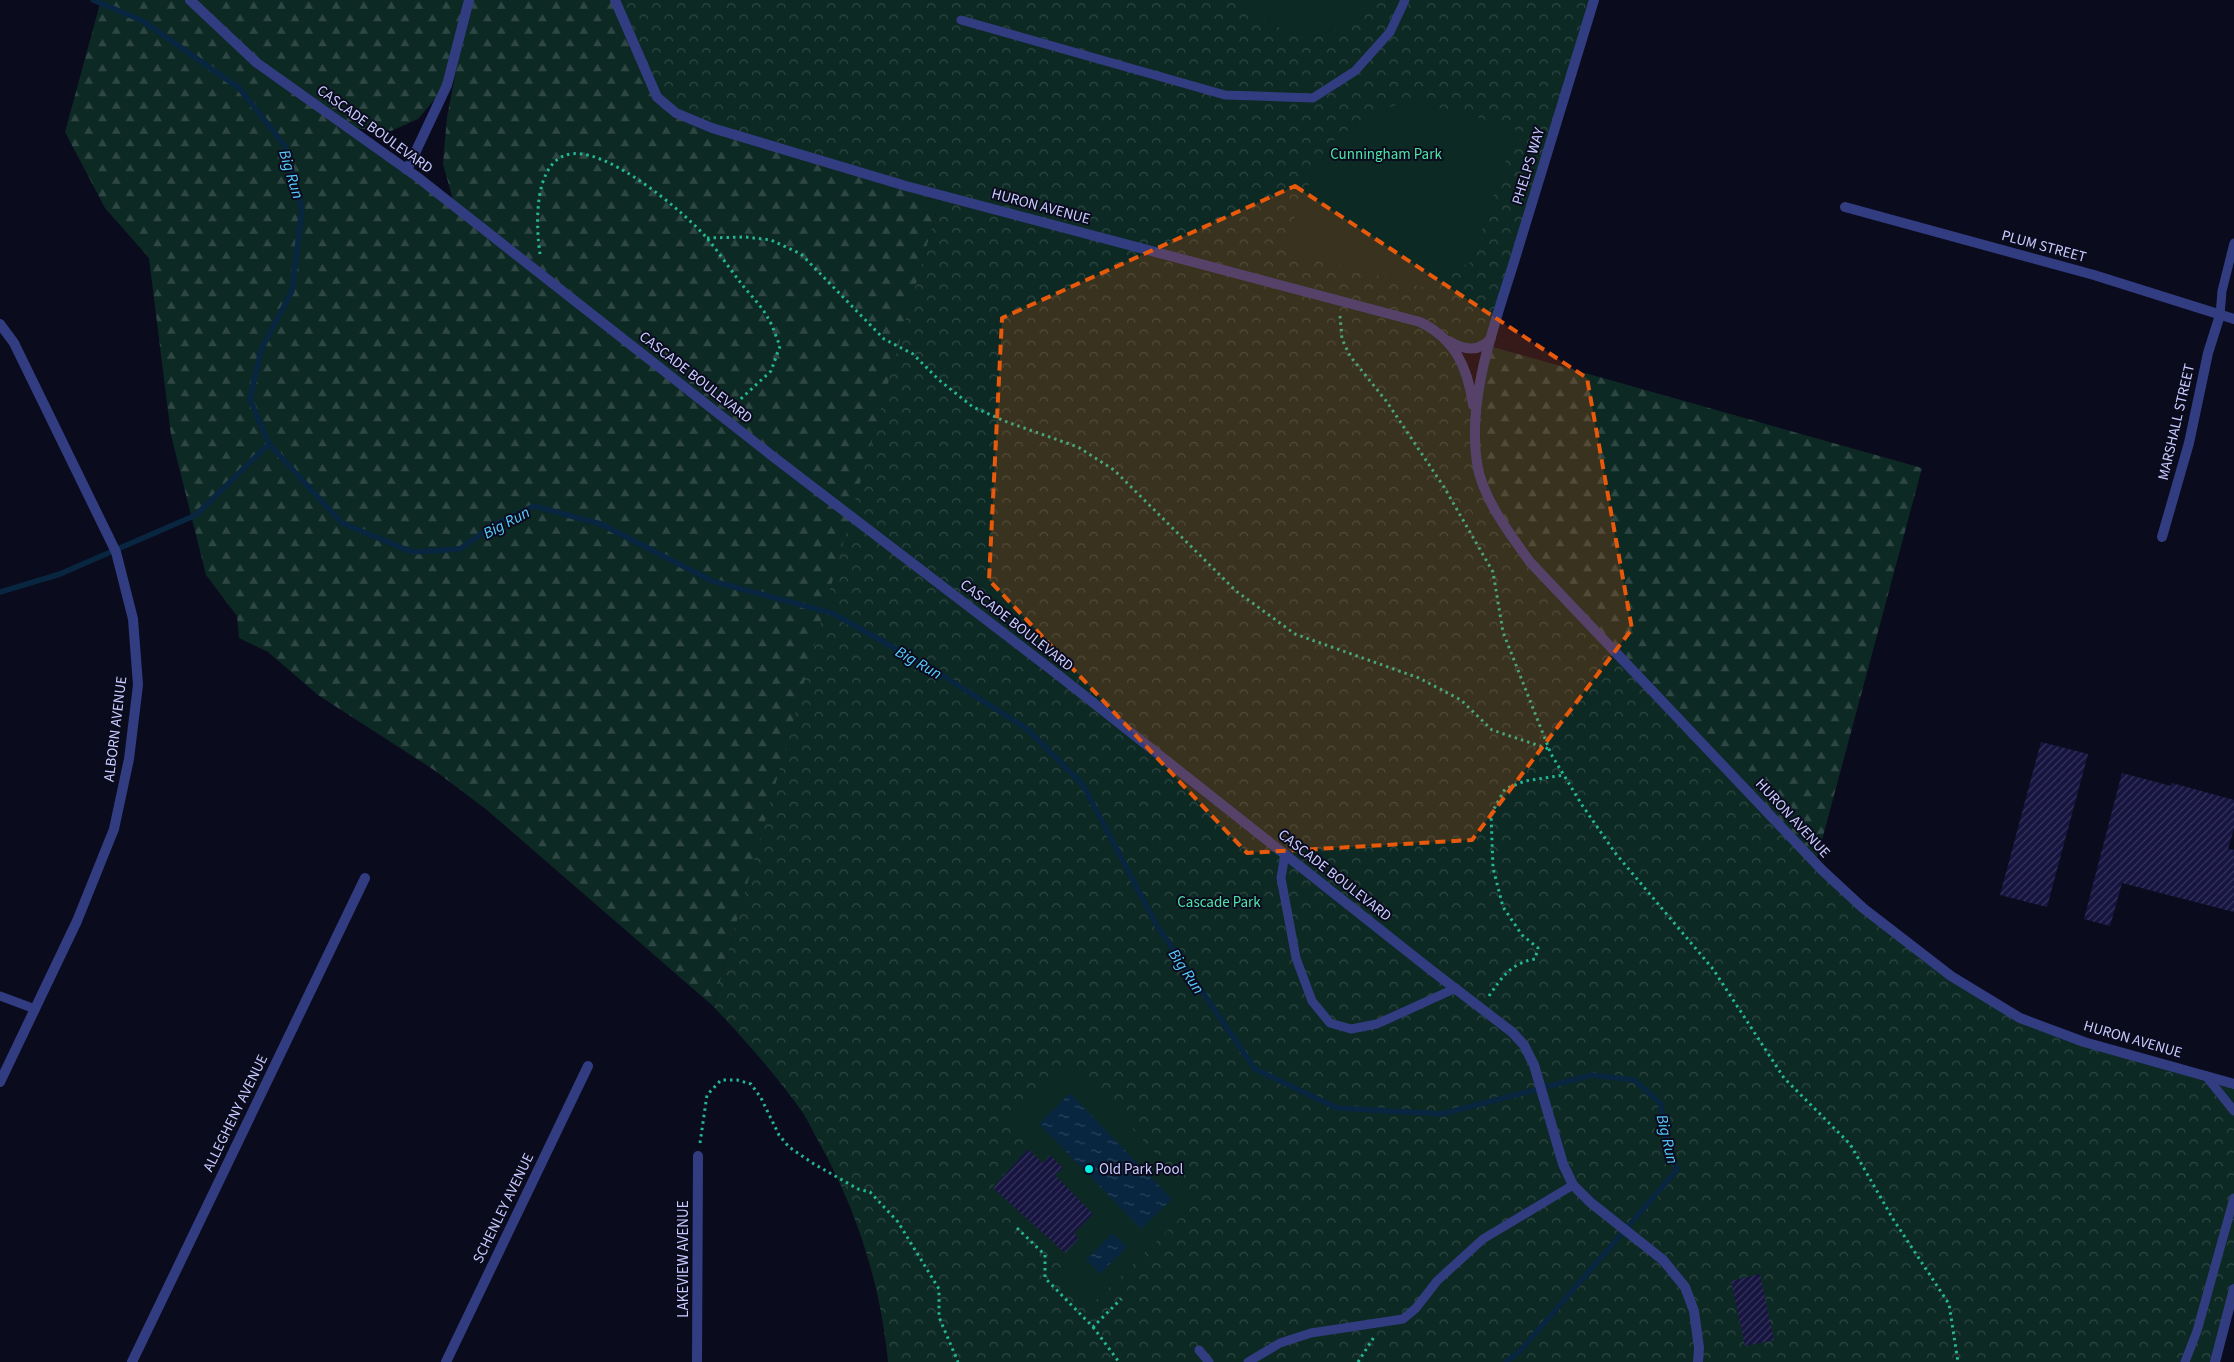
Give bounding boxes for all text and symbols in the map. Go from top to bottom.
street label: CASCADE BOULEVARD [312,80,437,179]
street label: PHELPS WAY [1507,124,1550,207]
park label: Cunningham Park [1330,144,1442,165]
water label: Big Run [273,147,309,202]
street label: HURON AVENUE [989,183,1093,230]
street label: PLUM STREET [1999,225,2089,268]
street label: CASCADE BOULEVARD [635,326,757,428]
street label: MARSHALL STREET [2153,362,2200,482]
water label: Big Run [479,501,534,544]
street label: CASCADE BOULEVARD [956,574,1078,676]
water label: Big Run [891,641,946,685]
street label: ALBORN AVENUE [99,675,132,783]
street label: HURON AVENUE [1750,774,1835,863]
street label: CASCADE BOULEVARD [1274,824,1396,926]
park label: Cascade Park [1177,892,1261,913]
water label: Big Run [1163,945,1209,999]
street label: HURON AVENUE [2081,1015,2185,1064]
street label: ALLEGHENY AVENUE [198,1051,273,1175]
water label: Big Run [1651,1112,1683,1166]
street label: SCHENLEY AVENUE [468,1150,539,1267]
place label: Old Park Pool [1099,1159,1184,1180]
marker: Old Park Pool [1083,1163,1095,1175]
street label: LAKEVIEW AVENUE [673,1200,694,1318]

